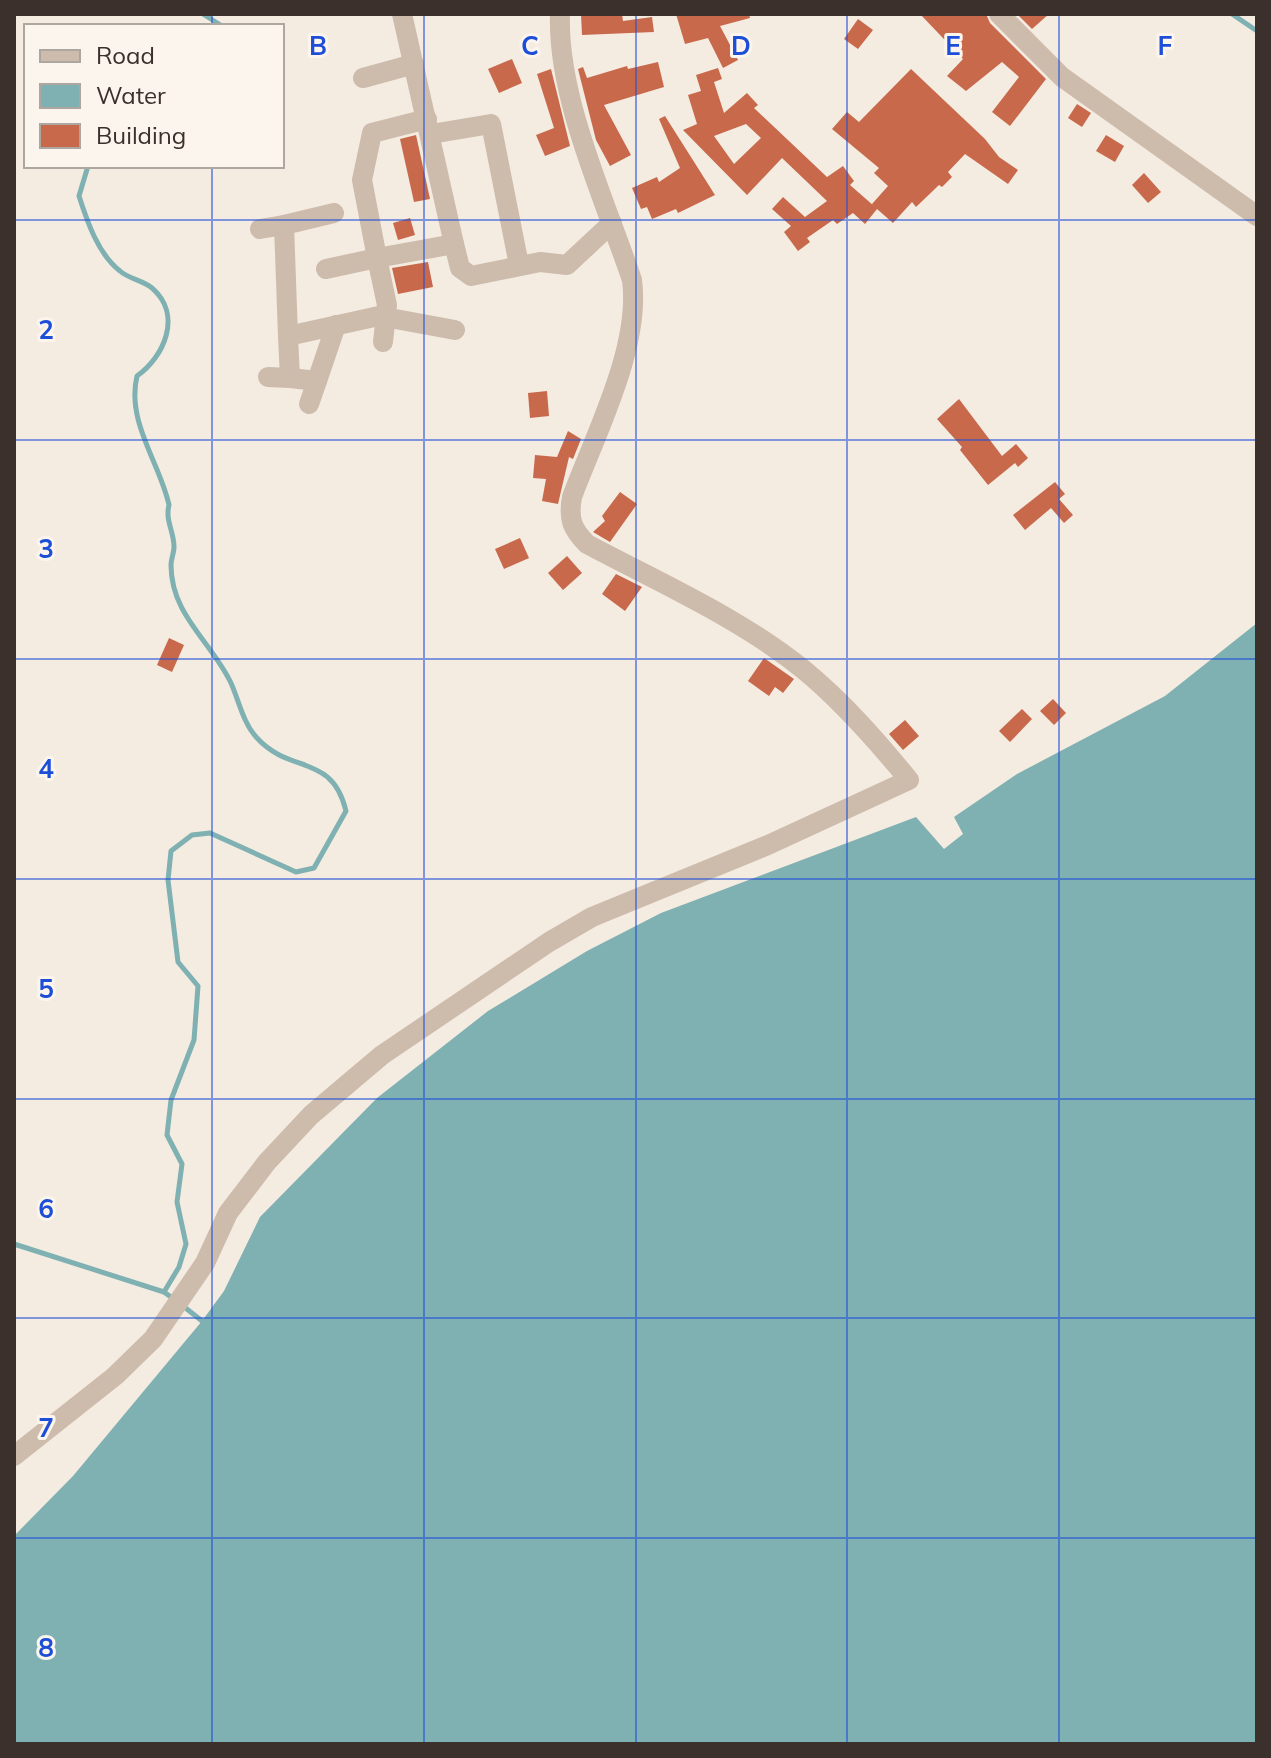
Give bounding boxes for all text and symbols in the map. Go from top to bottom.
legend [24,24,284,168]
text: B [309,29,327,62]
text: C [521,29,539,62]
text: D [731,29,751,62]
text: E [945,29,961,62]
text: F [1158,29,1173,62]
text: Road [96,40,155,70]
text: Water [96,80,166,110]
text: Building [96,120,186,150]
text: 2 [38,313,54,346]
text: 3 [38,532,54,565]
text: 4 [38,752,54,785]
text: 5 [38,972,54,1005]
text: 6 [38,1192,54,1225]
text: 7 [38,1411,54,1444]
text: 8 [38,1631,54,1664]

